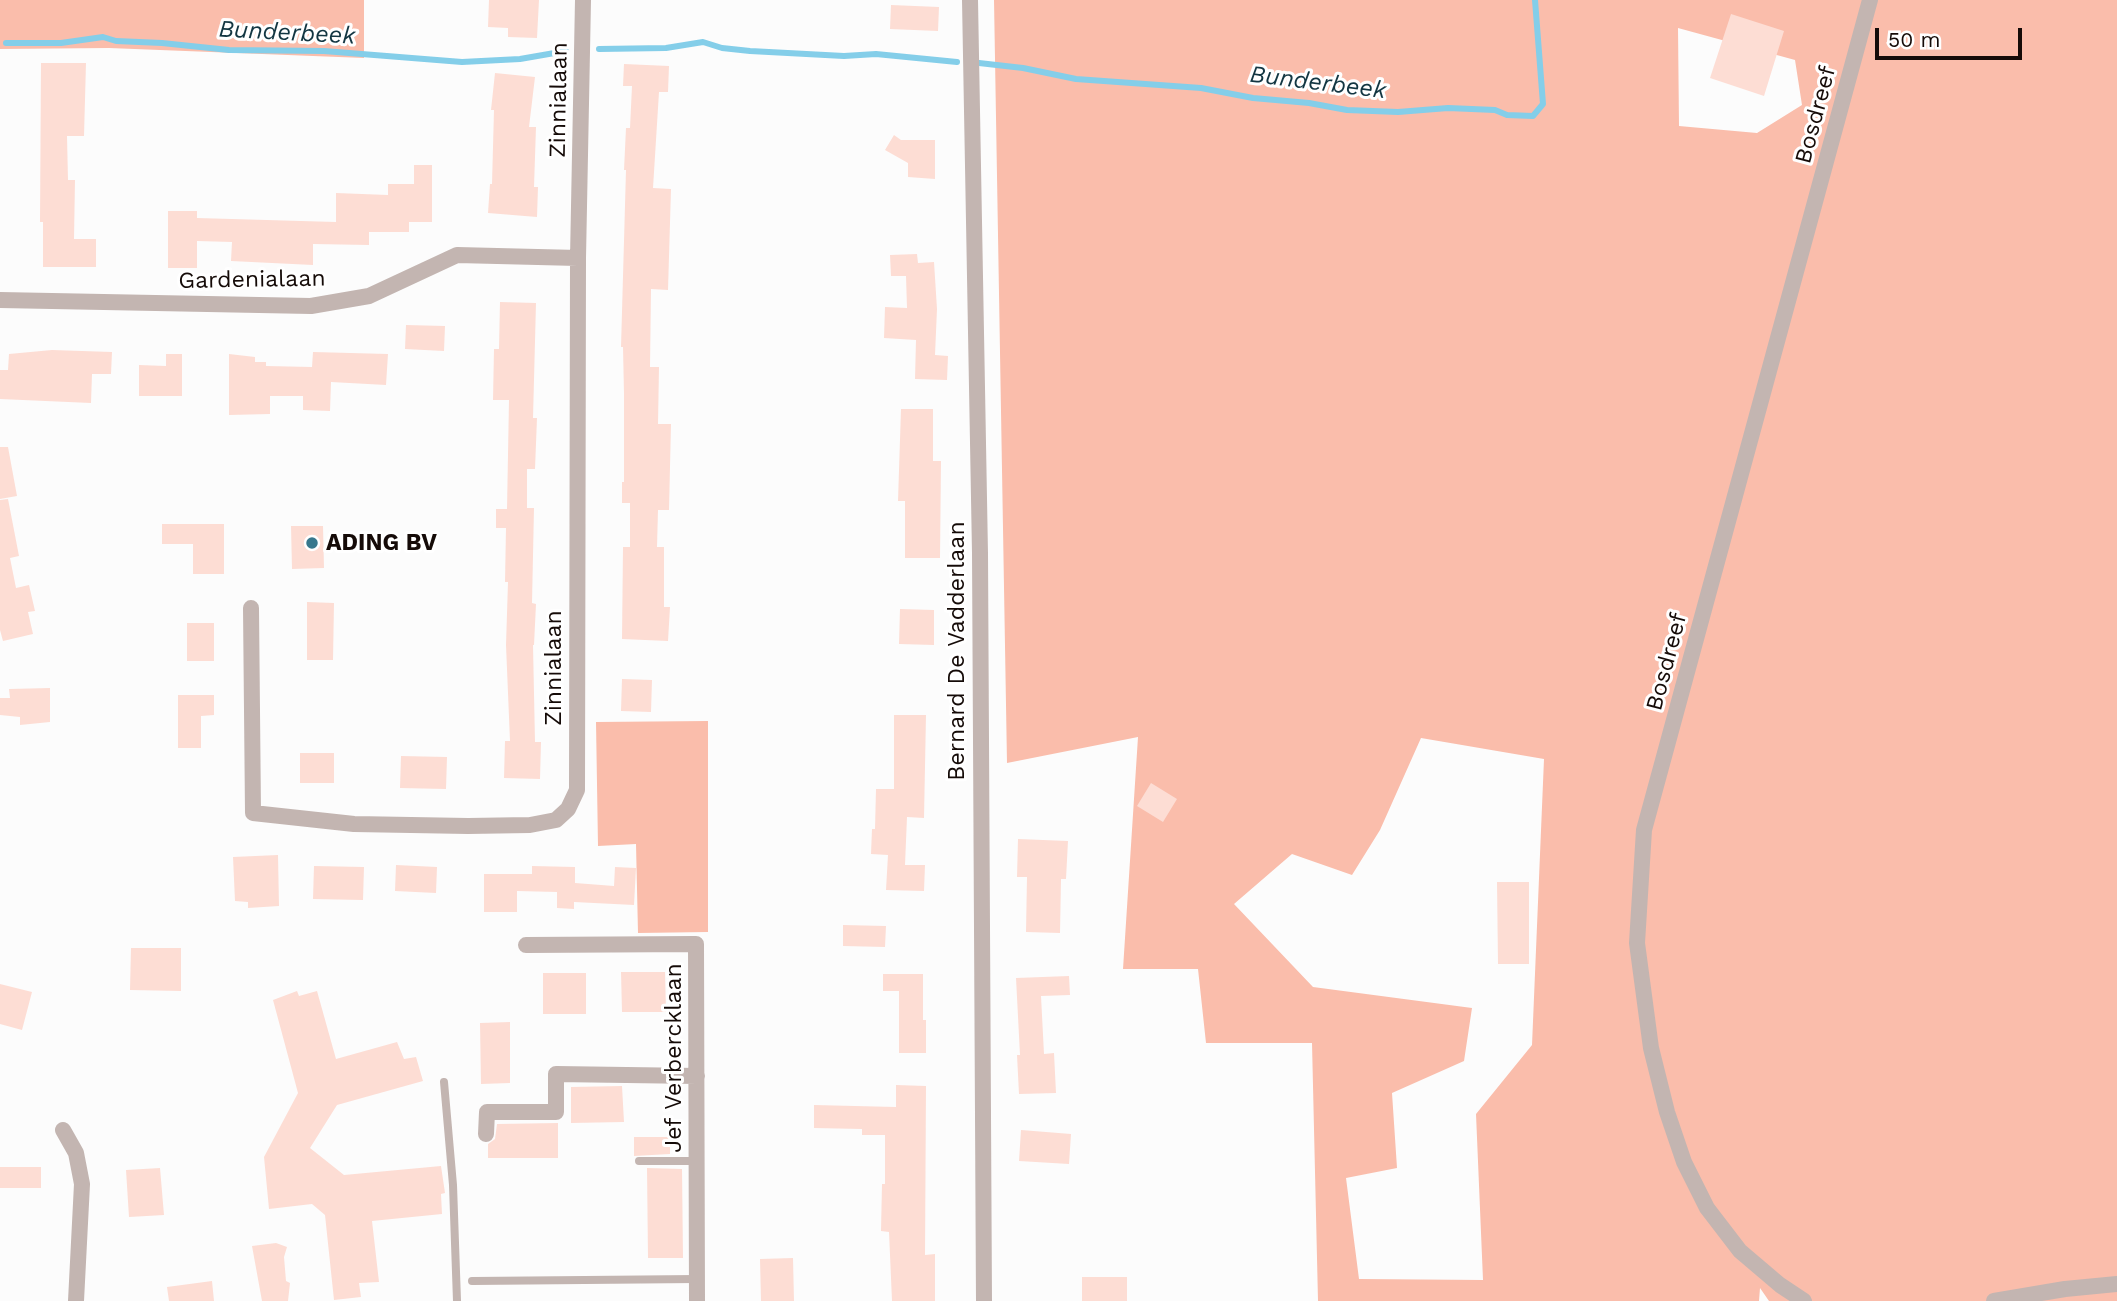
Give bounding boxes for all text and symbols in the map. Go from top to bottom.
scale bar [1879,14,2026,58]
water label: Bunderbeek [218,15,356,51]
text: 50 m [1888,27,1940,52]
street label: Zinnialaan [544,42,574,158]
water label: Bunderbeek [1248,60,1388,106]
street label: Bosdreef [1790,63,1842,167]
street label: Gardenialaan [178,265,326,295]
street label: Bernard De Vadderlaan [943,521,971,781]
place label: ADING BV [326,529,437,557]
marker: ADING BV [304,535,320,551]
street label: Zinnialaan [540,610,568,726]
street label: Bosdreef [1641,610,1693,714]
street label: Jef Verbercklaan [660,963,688,1153]

